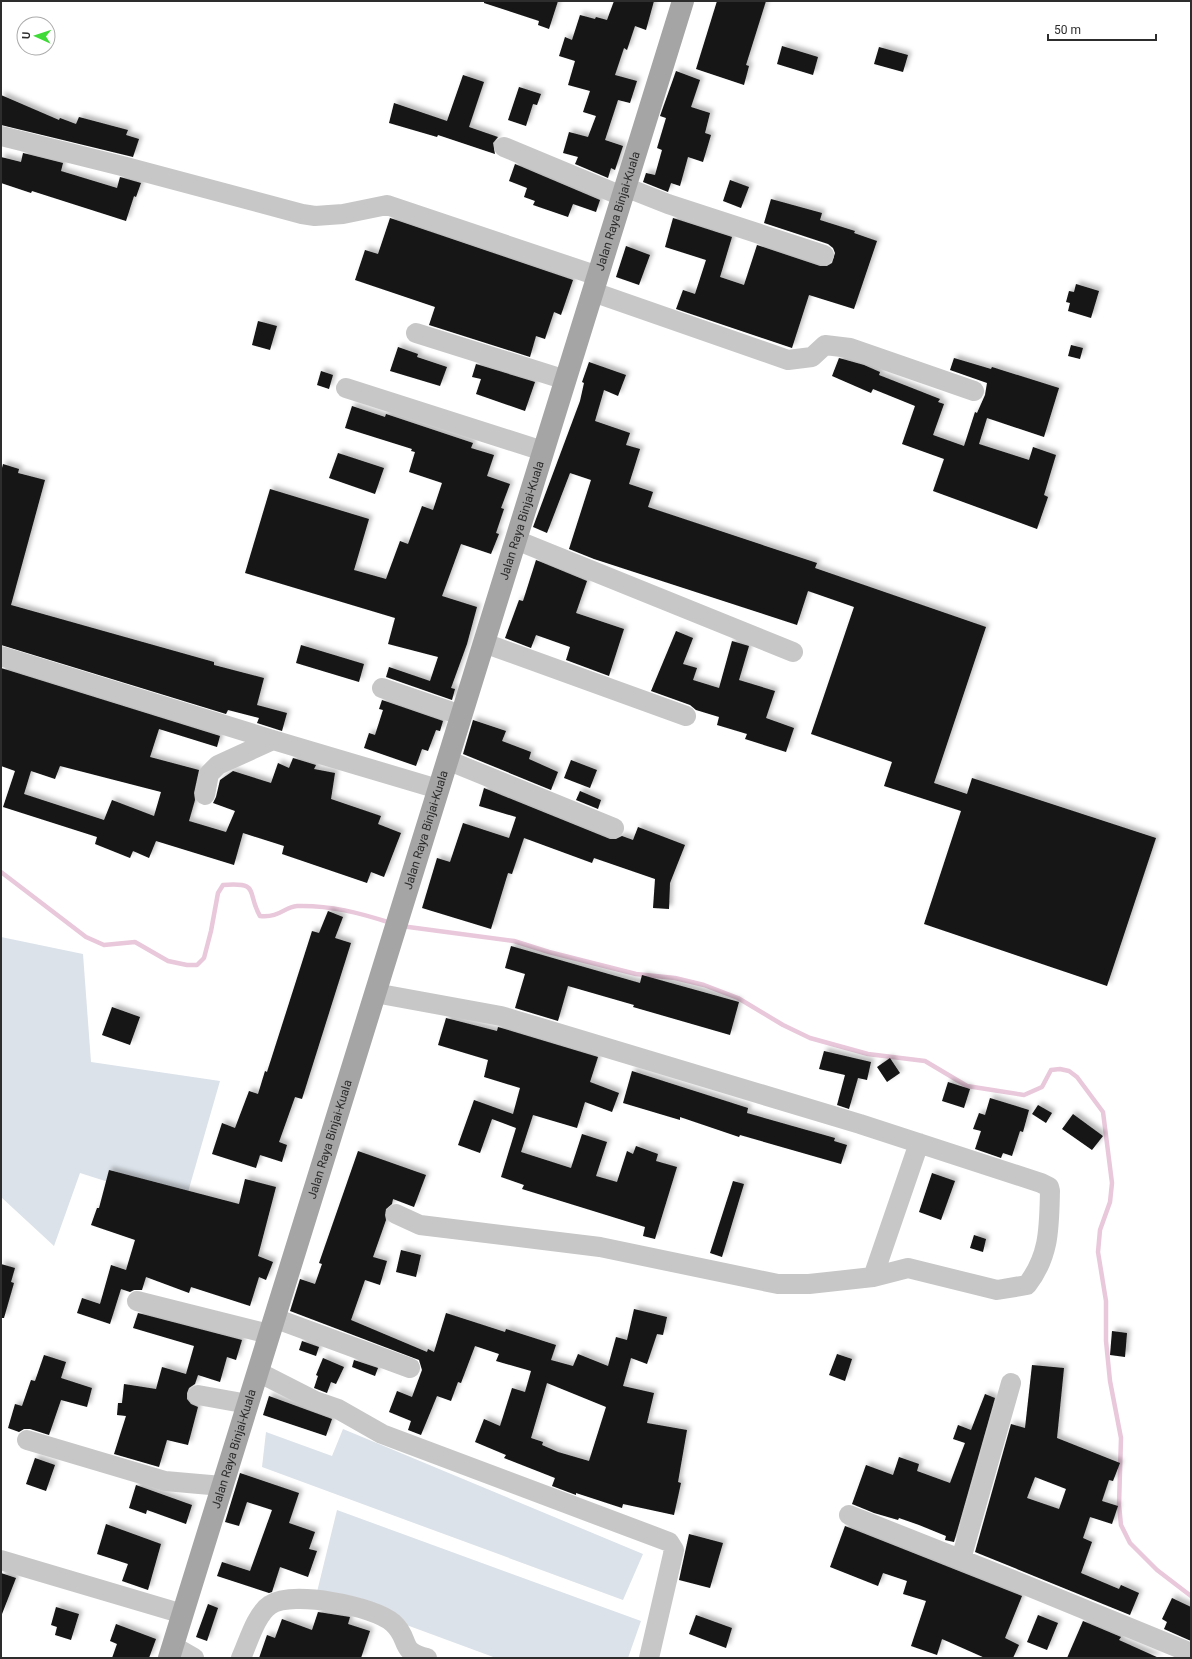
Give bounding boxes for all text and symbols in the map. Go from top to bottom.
north arrow [16,16,56,56]
scale bar [1048,16,1156,42]
text: 50 m [1054,23,1081,37]
text: U [20,32,33,39]
street label: Jalan Raya Binjai-Kuala [593,150,643,272]
street label: Jalan Raya Binjai-Kuala [497,459,547,582]
street label: Jalan Raya Binjai-Kuala [401,769,451,891]
street label: Jalan Raya Binjai-Kuala [305,1078,355,1201]
street label: Jalan Raya Binjai-Kuala [209,1388,259,1510]

